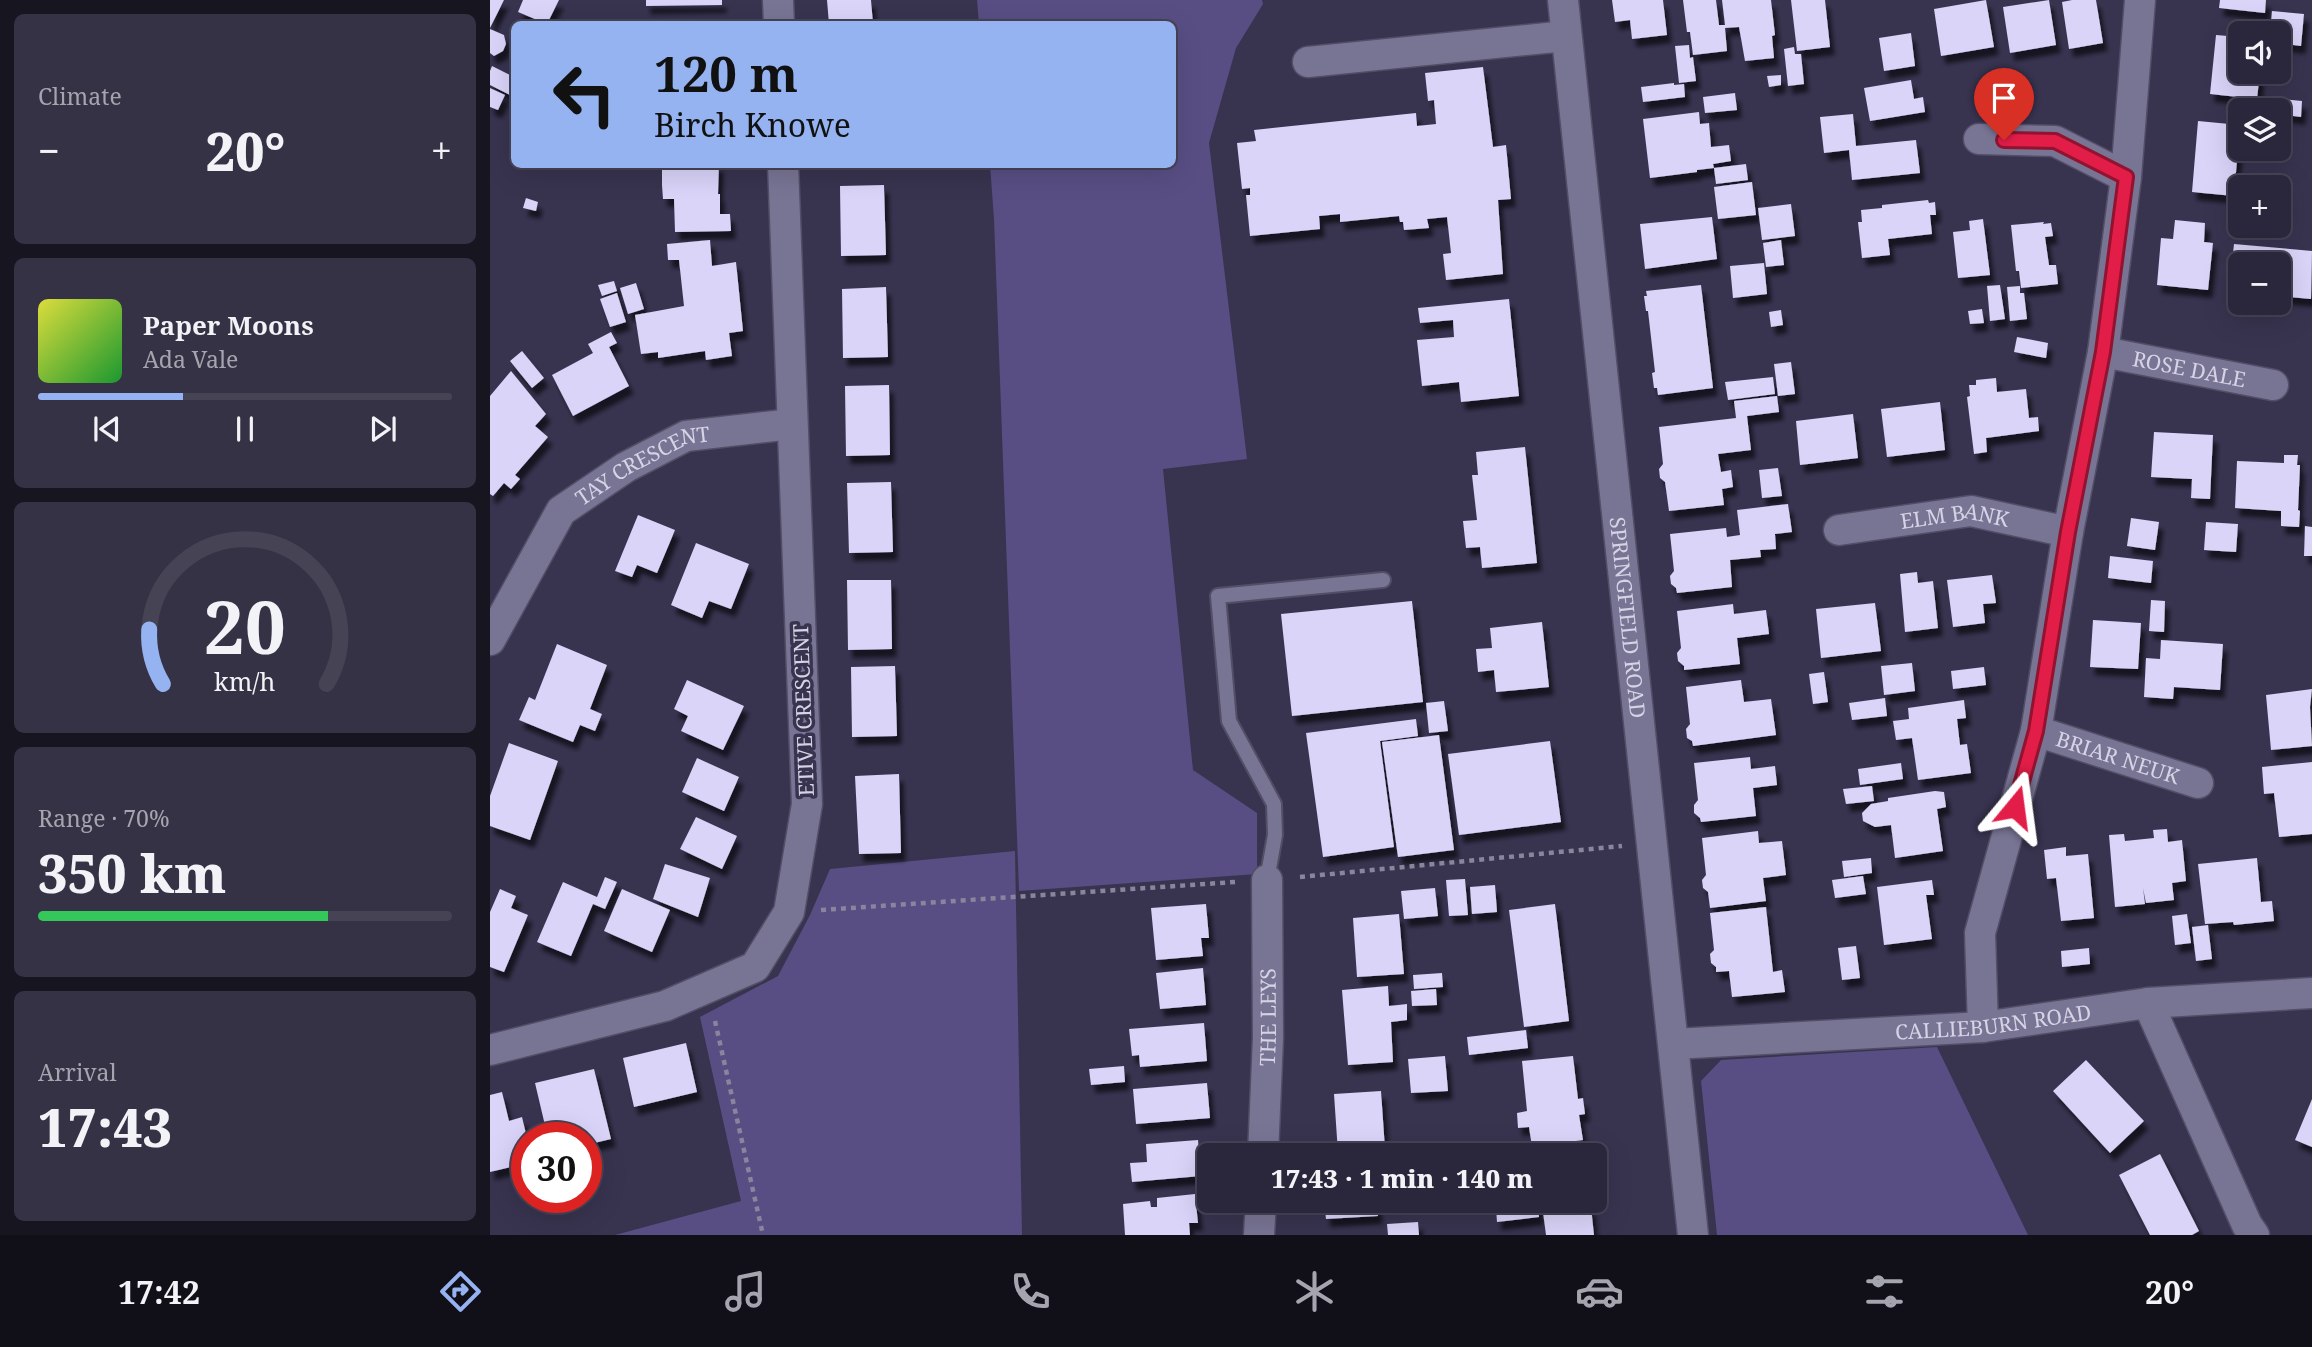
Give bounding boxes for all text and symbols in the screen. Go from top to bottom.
map controls [2228,21,2291,315]
button: sound [2228,21,2291,84]
text: 120 m [654,40,798,106]
icon: left [539,49,630,140]
pin [1974,68,2034,140]
icon: arrive [1985,79,2023,117]
text: Climate [38,80,122,112]
button: layers [2228,98,2291,161]
text: Birch Knowe [654,103,851,146]
text: 20° [205,115,285,186]
text: − [38,124,60,176]
text: + [431,124,452,176]
button: + [2228,175,2291,238]
button: − [2228,252,2291,315]
text: Paper Moons [143,307,314,343]
text: Ada Vale [143,343,238,375]
street label: ROSE DALE [2130,344,2248,393]
icon: previous [88,410,126,448]
icon: pause [226,410,264,448]
icon: next [364,410,402,448]
street label: TAY CRESCENT [570,419,711,511]
street label: ELM BANK [1898,496,2012,535]
street label: SPRINGFIELD ROAD [1603,516,1653,720]
text: 20 [204,576,286,675]
street label: ETIVE CRESCENT [786,623,820,797]
text: km/h [214,663,276,697]
street label: BRIAR NEUK [2053,724,2183,790]
position arrow [1978,770,2052,844]
text: Range · 70% [38,802,170,834]
text: 350 km [38,837,226,908]
street label: THE LEYS [1253,968,1282,1067]
street label: CALLIEBURN ROAD [1894,997,2093,1046]
text: Arrival [38,1056,117,1088]
text: 17:43 [38,1091,172,1162]
speed limit sign: 30 [511,1122,602,1213]
text: 17:43 · 1 min · 140 m [1271,1160,1533,1196]
icon: directions [436,1267,485,1316]
icon: music [721,1267,770,1316]
icon: phone [1006,1267,1055,1316]
icon: climate [1290,1267,1339,1316]
icon: car [1575,1267,1624,1316]
icon: filters [1860,1267,1909,1316]
text: 17:42 [118,1270,200,1313]
text: 20° [2145,1270,2194,1313]

